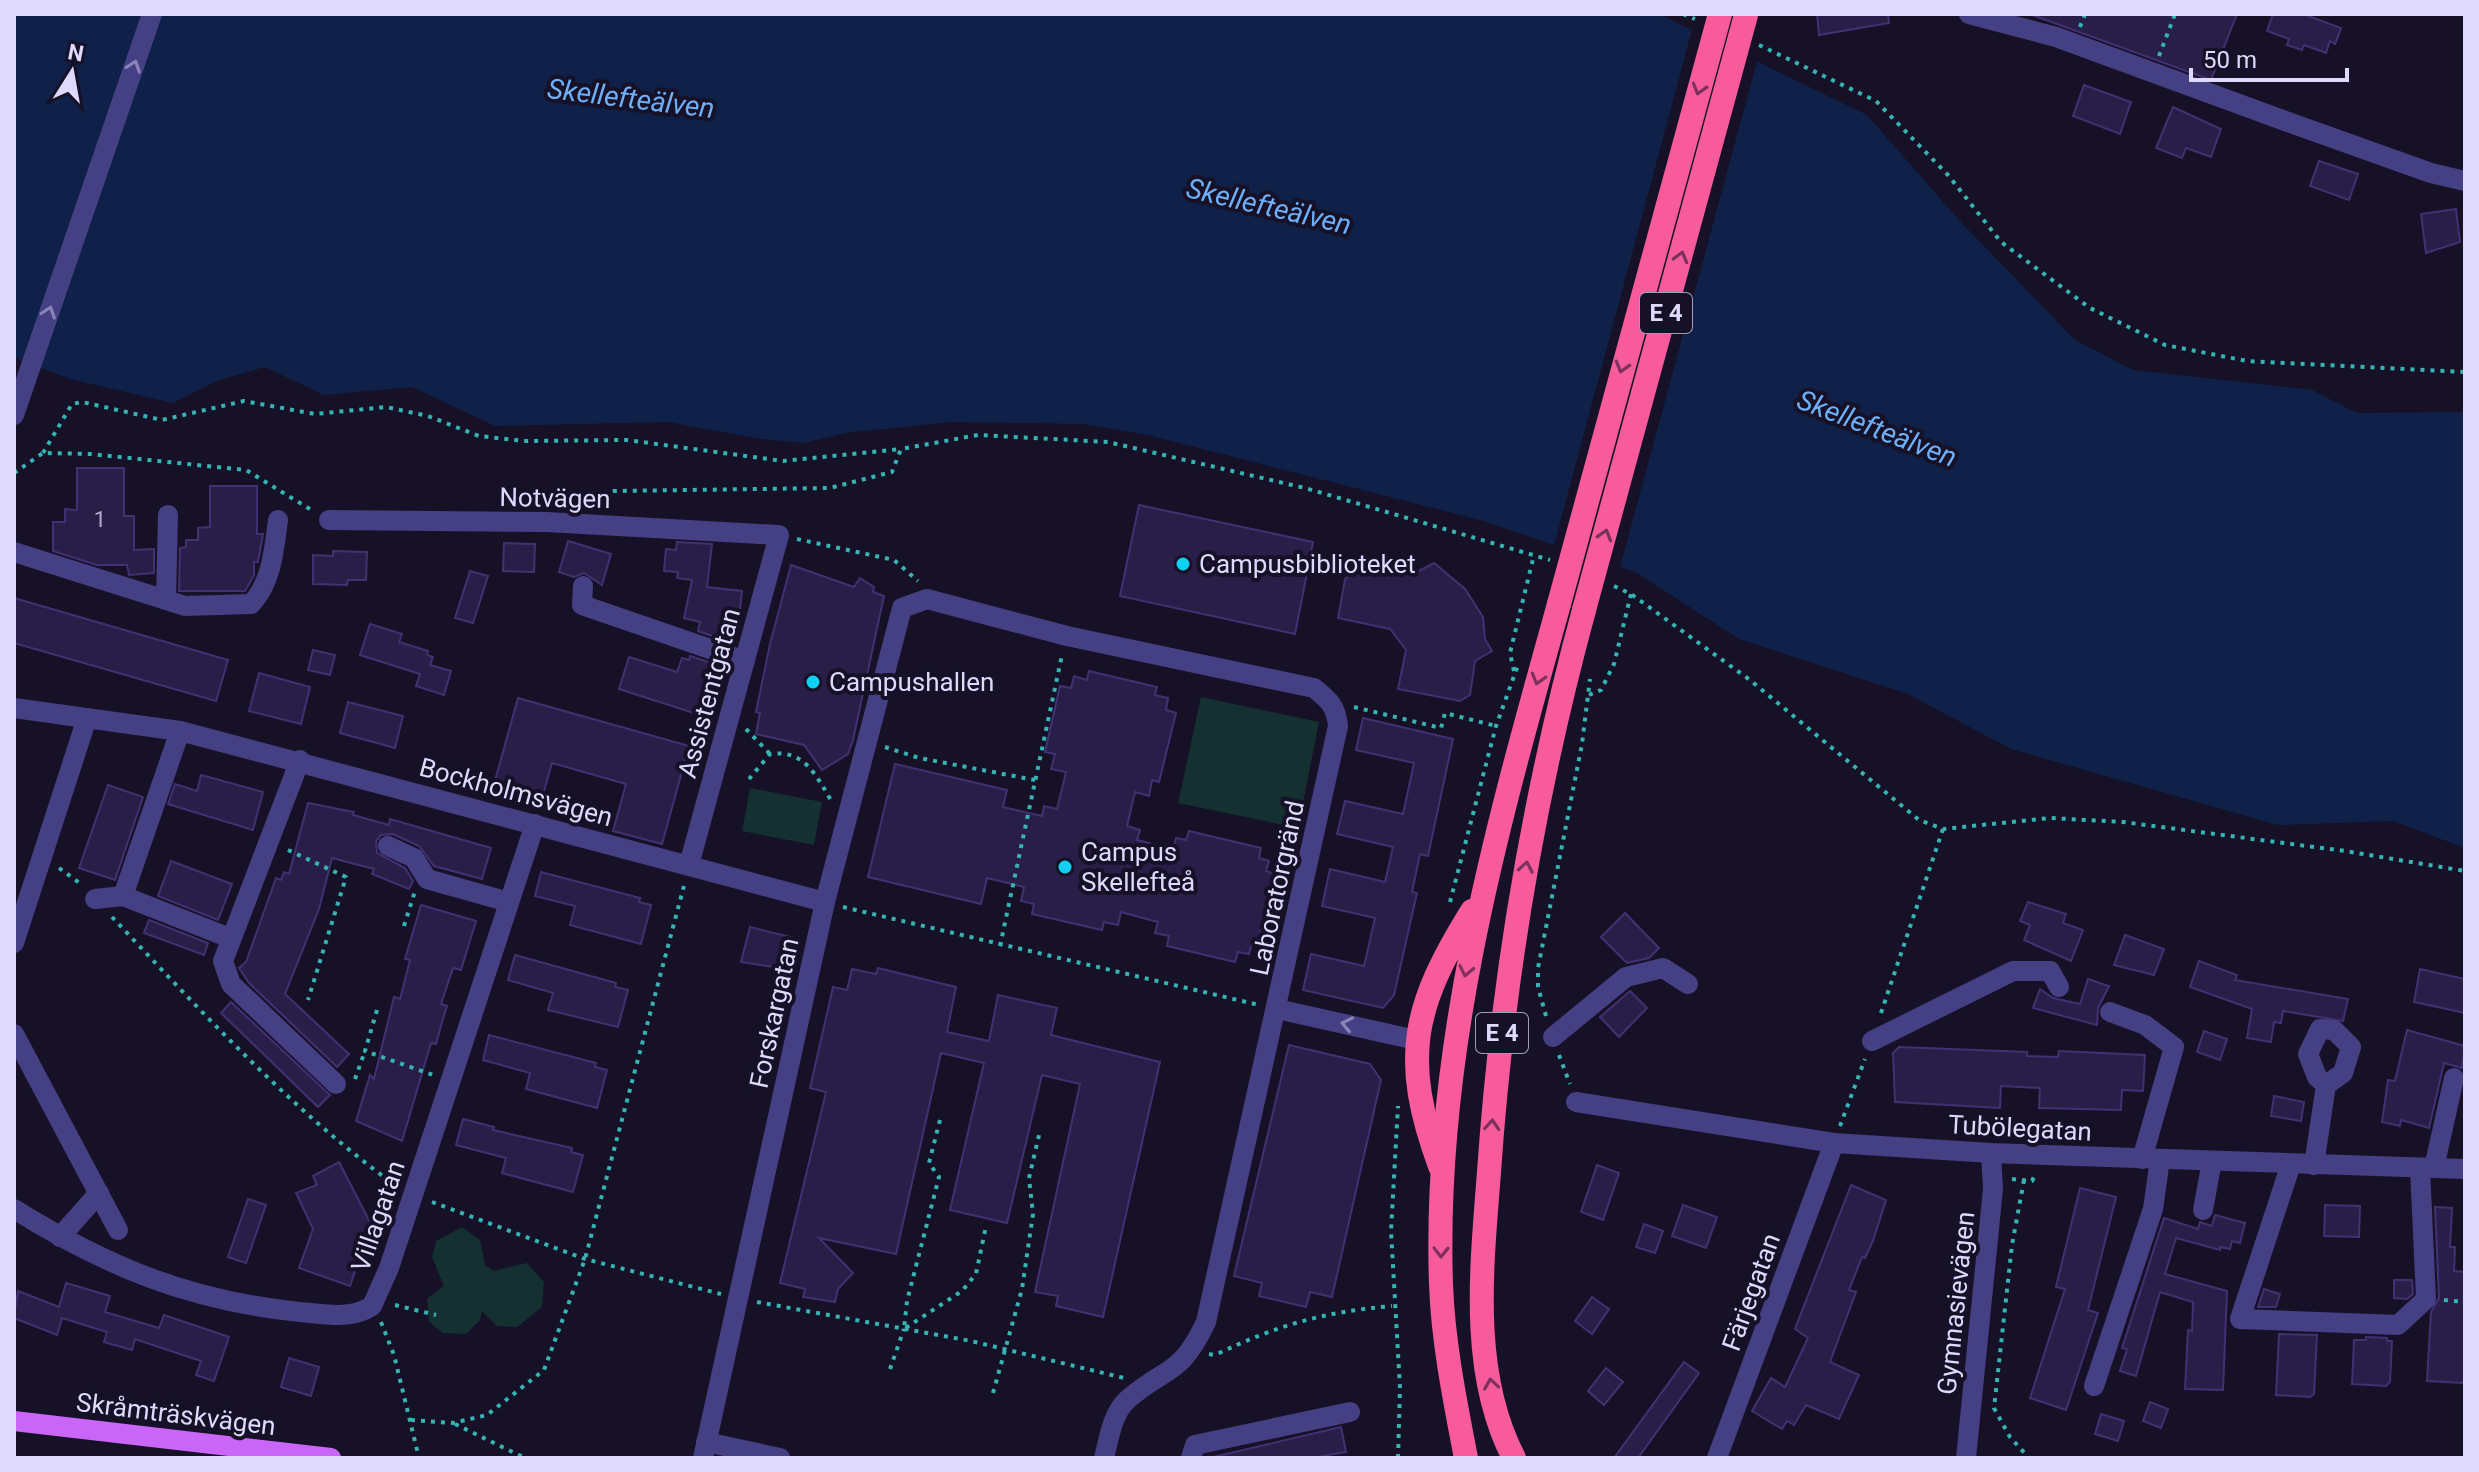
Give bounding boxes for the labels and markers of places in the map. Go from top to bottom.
place label: Campusbiblioteket [1199,549,1416,579]
marker: Campusbiblioteket [1174,555,1192,573]
place label: Campushallen [829,667,994,697]
marker: Campushallen [804,673,822,691]
place label: Campus Skellefteå [1081,837,1195,897]
marker: Campus Skellefteå [1056,858,1074,876]

